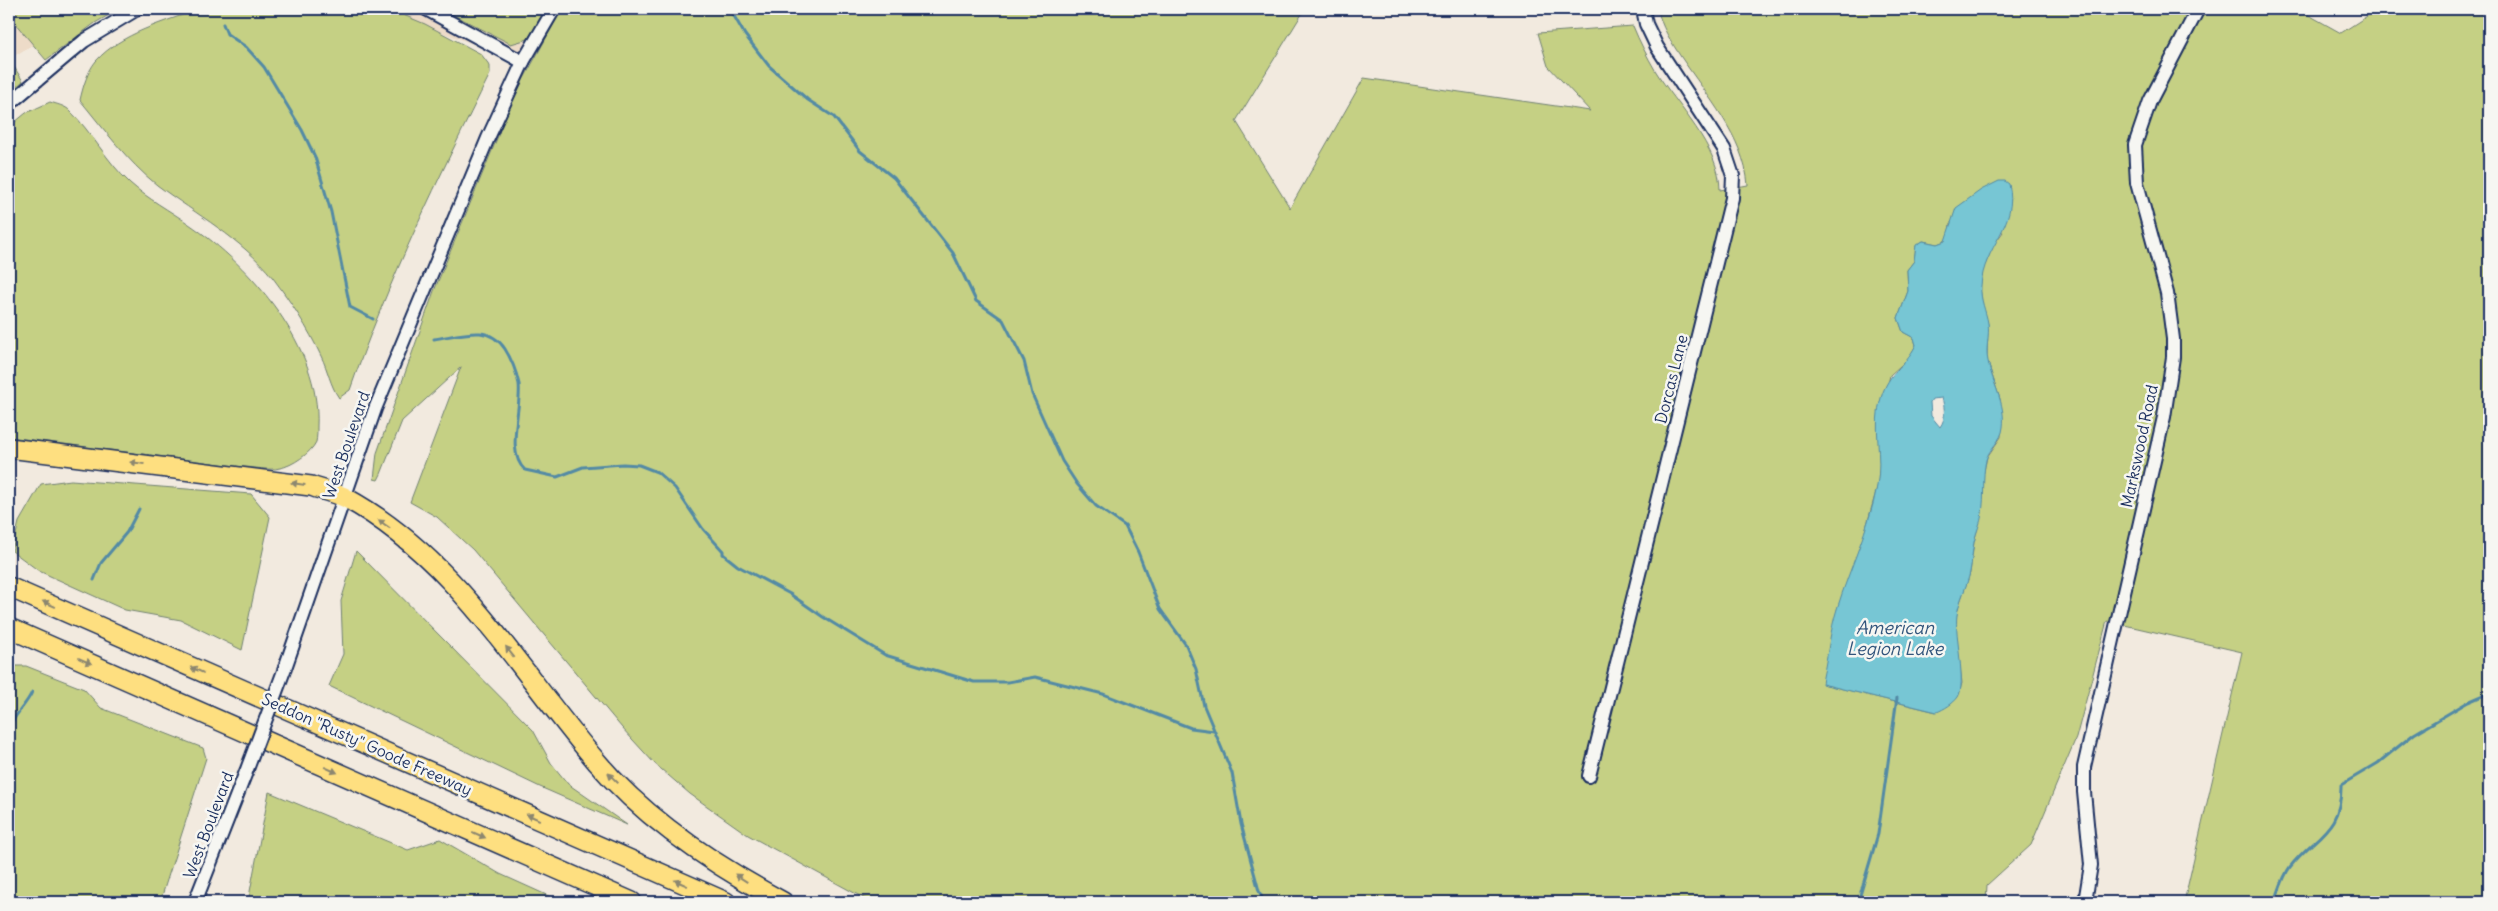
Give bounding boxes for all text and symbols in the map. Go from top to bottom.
street label: Dorcas Lane [1650,333,1692,425]
street label: Markswood Road [2116,383,2162,509]
street label: West Boulevard [318,388,374,502]
one-way arrow [129,459,145,467]
one-way arrow [290,480,306,488]
one-way arrow [377,519,391,529]
one-way arrow [42,600,56,608]
water label: American Legion Lake [1847,616,1945,660]
one-way arrow [505,646,516,659]
one-way arrow [78,658,92,666]
one-way arrow [190,665,204,673]
street label: Seddon "Rusty" Goode Freeway [259,688,475,800]
one-way arrow [324,766,338,774]
street label: West Boulevard [178,769,238,881]
one-way arrow [607,772,619,784]
one-way arrow [526,813,540,821]
one-way arrow [472,832,486,840]
one-way arrow [734,873,747,882]
one-way arrow [674,878,688,886]

